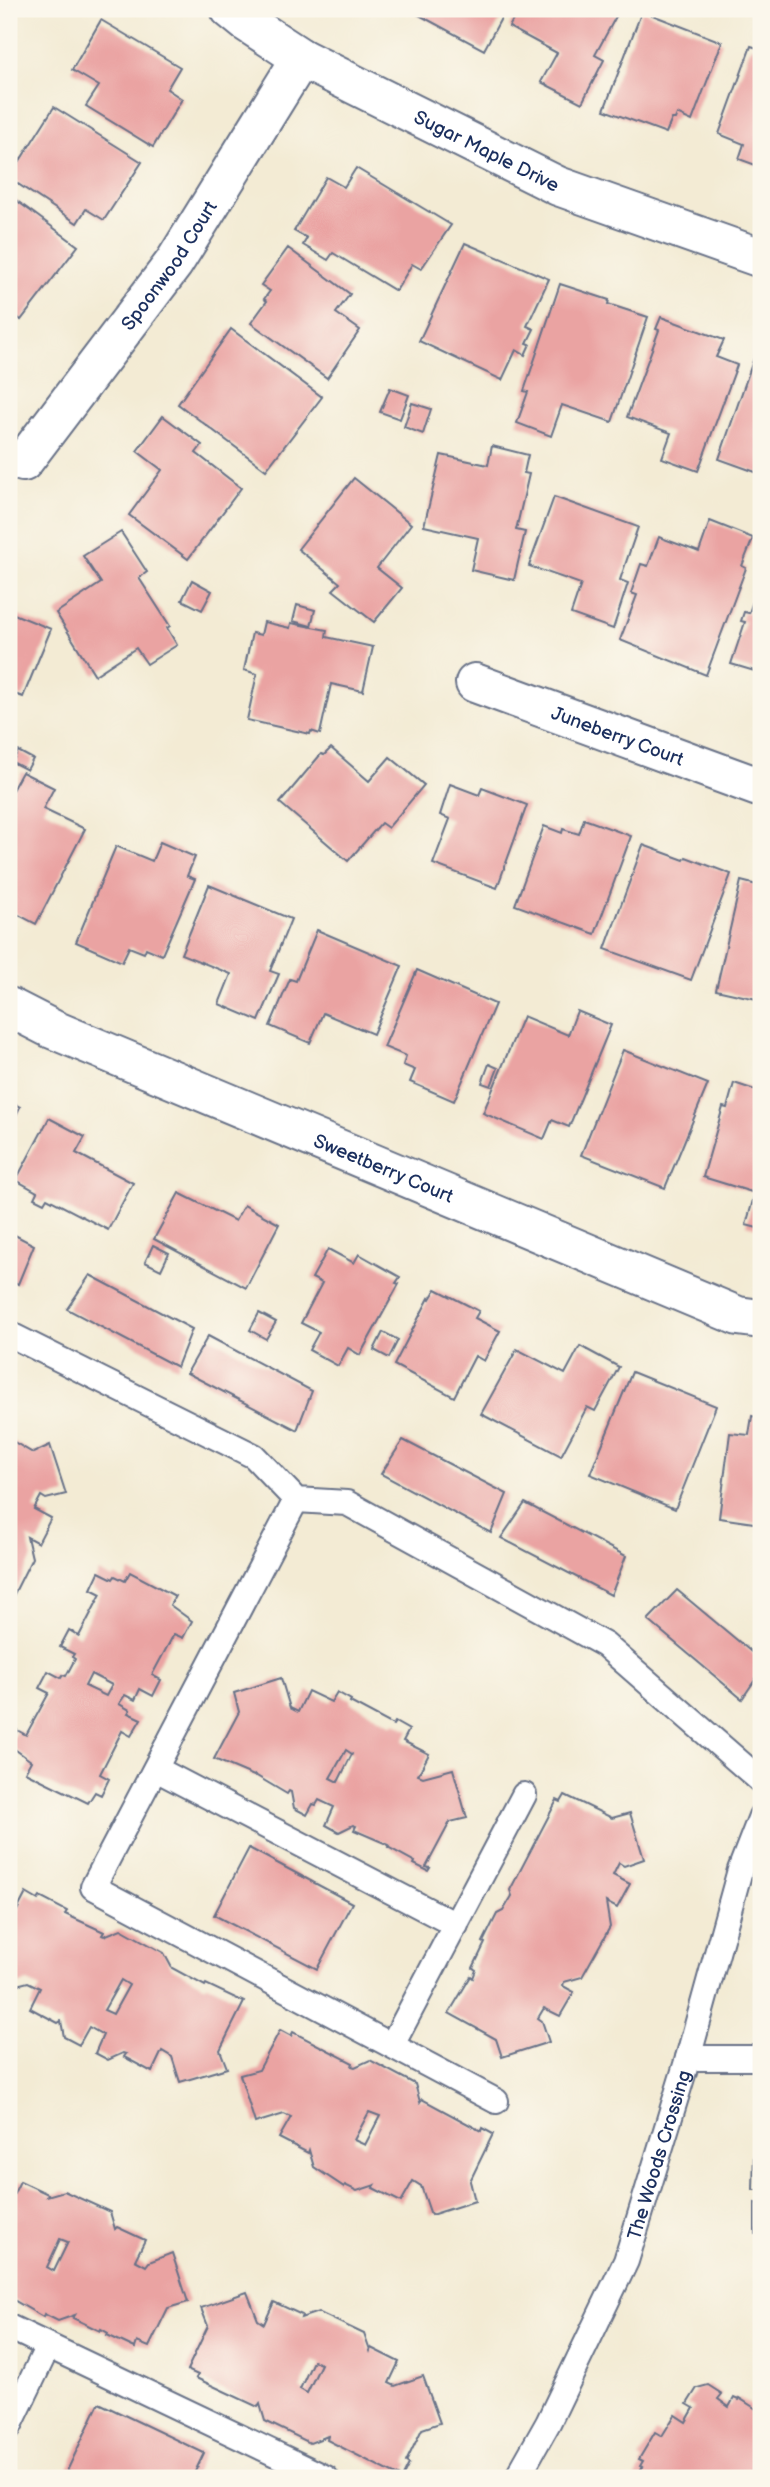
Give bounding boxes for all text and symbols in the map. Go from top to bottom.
street label: Sugar Maple Drive [410,106,563,198]
street label: Spoonwood Court [117,197,223,335]
street label: Juneberry Court [548,702,687,772]
street label: Sweetberry Court [310,1130,457,1209]
street label: The Woods Crossing [623,2068,697,2243]

